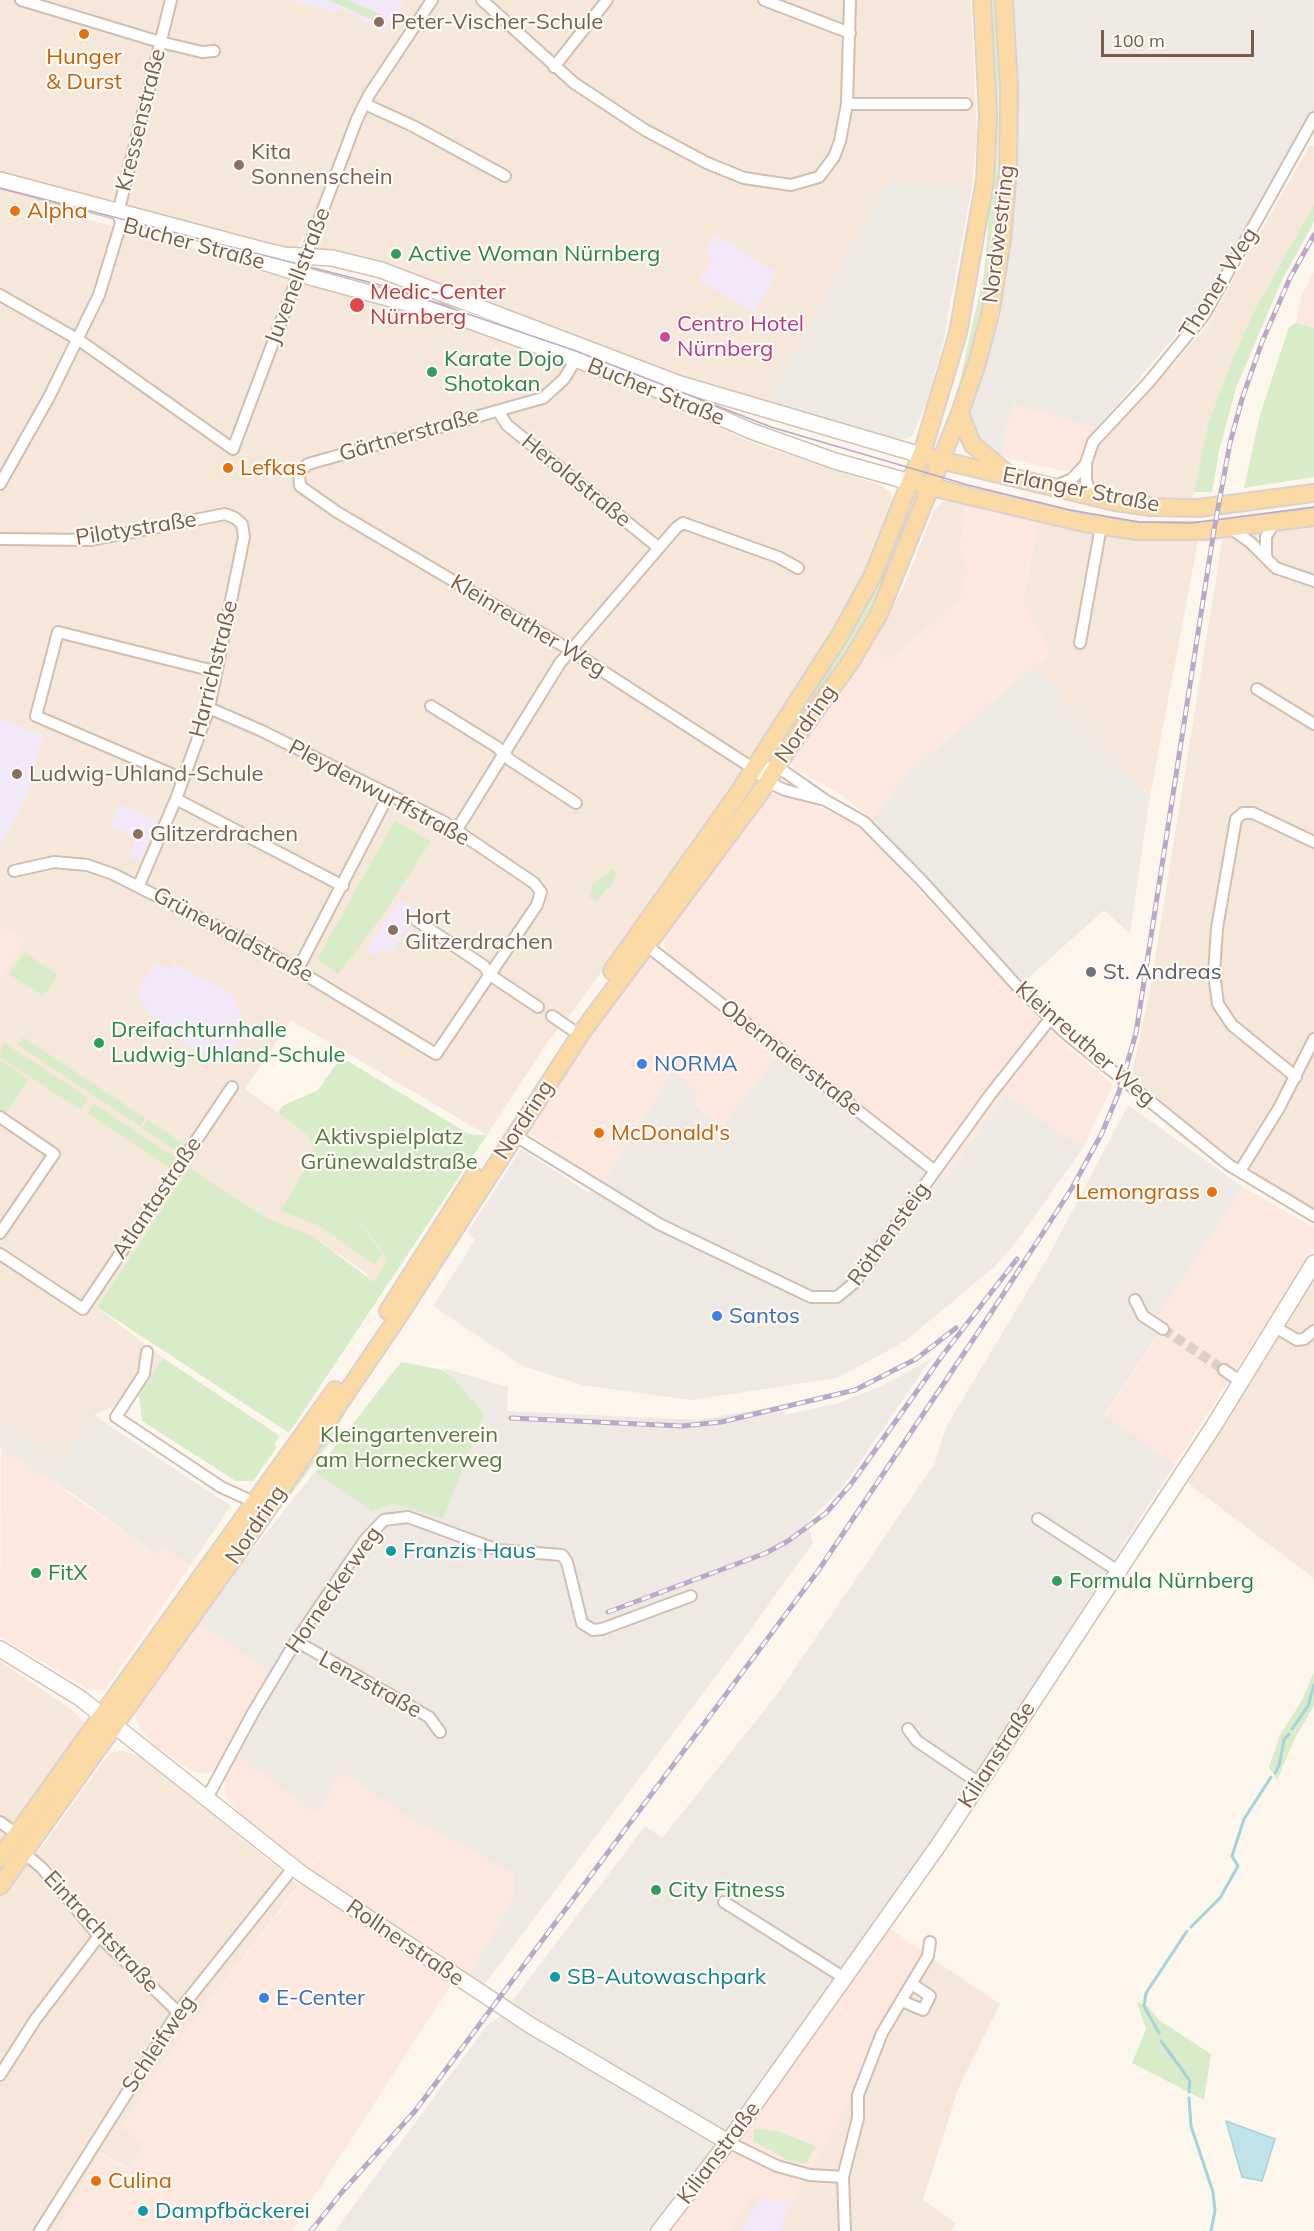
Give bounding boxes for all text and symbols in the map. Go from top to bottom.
place label: Peter-Vischer-Schule [391,9,603,35]
marker: Peter-Vischer-Schule [372,15,386,29]
scale bar [1104,18,1257,56]
marker: Hunger & Durst [77,27,91,41]
text: 100 m [1112,29,1165,52]
place label: Hunger & Durst [46,44,122,96]
street label: Kressenstraße [111,46,171,194]
place label: Kita Sonnenschein [251,139,393,190]
marker: Kita Sonnenschein [232,158,246,172]
street label: Nordwestring [977,163,1021,305]
place label: Alpha [27,198,88,224]
marker: Alpha [8,204,22,218]
street label: Juvenellstraße [260,204,336,348]
street label: Bucher Straße [120,212,268,276]
street label: Thoner Weg [1174,223,1264,343]
place label: Active Woman Nürnberg [408,241,660,267]
marker: Active Woman Nürnberg [389,247,403,261]
place label: Medic-Center Nürnberg [370,279,506,330]
marker: Medic-Center Nürnberg [348,296,366,314]
place label: Centro Hotel Nürnberg [677,311,804,362]
marker: Centro Hotel Nürnberg [658,330,672,344]
place label: Karate Dojo Shotokan [444,346,564,398]
street label: Bucher Straße [584,353,728,431]
marker: Karate Dojo Shotokan [425,365,439,379]
street label: Gärtnerstraße [336,402,482,468]
street label: Heroldstraße [516,429,636,533]
place label: Lefkas [240,455,307,481]
marker: Lefkas [221,461,235,475]
street label: Erlanger Straße [1000,462,1162,518]
street label: Pilotystraße [74,506,198,552]
street label: Kleinreuther Weg [446,569,610,683]
street label: Harrichstraße [184,598,244,740]
street label: Nordring [770,680,842,768]
street label: Pleydenwurffstraße [284,734,474,852]
place label: Ludwig-Uhland-Schule [29,761,264,787]
marker: Ludwig-Uhland-Schule [10,767,24,781]
place label: Glitzerdrachen [150,821,298,847]
marker: Glitzerdrachen [131,827,145,841]
street label: Grünewaldstraße [148,882,318,988]
place label: Hort Glitzerdrachen [405,904,553,956]
marker: Hort Glitzerdrachen [386,923,400,937]
place label: St. Andreas [1103,959,1222,985]
marker: St. Andreas [1084,965,1098,979]
street label: Kleinreuther Weg [1010,976,1160,1112]
street label: Obermaierstraße [715,994,867,1122]
place label: Dreifachturnhalle Ludwig-Uhland-Schule [111,1017,346,1068]
marker: Dreifachturnhalle Ludwig-Uhland-Schule [92,1036,106,1050]
place label: NORMA [654,1051,738,1077]
marker: NORMA [635,1057,649,1071]
street label: Nordring [489,1075,559,1165]
place label: McDonald's [611,1120,730,1146]
park label: Aktivspielplatz Grünewaldstraße [300,1124,478,1176]
marker: McDonald's [592,1126,606,1140]
street label: Atlantastraße [107,1132,207,1264]
street label: Röthensteig [843,1177,935,1291]
place label: Lemongrass [1075,1179,1200,1205]
marker: Lemongrass [1205,1185,1219,1199]
place label: Santos [729,1303,800,1329]
marker: Santos [710,1309,724,1323]
park label: Kleingartenverein am Horneckerweg [315,1422,503,1474]
street label: Nordring [220,1481,292,1569]
street label: Horneckerweg [280,1521,388,1659]
place label: Franzis Haus [403,1538,536,1564]
marker: Franzis Haus [384,1544,398,1558]
place label: FitX [48,1560,88,1586]
marker: FitX [29,1566,43,1580]
place label: Formula Nürnberg [1069,1568,1254,1594]
marker: Formula Nürnberg [1050,1574,1064,1588]
street label: Lenzstraße [314,1646,426,1724]
street label: Kilianstraße [953,1697,1041,1813]
street label: Eintrachtstraße [38,1866,164,1998]
place label: City Fitness [668,1877,786,1903]
marker: City Fitness [649,1883,663,1897]
street label: Rollnerstraße [341,1894,469,1992]
place label: SB-Autowaschpark [567,1964,766,1990]
marker: SB-Autowaschpark [548,1970,562,1984]
place label: E-Center [276,1985,365,2011]
street label: Schleifweg [117,1990,201,2098]
marker: E-Center [257,1991,271,2005]
street label: Kilianstraße [672,2097,766,2209]
place label: Culina [108,2168,172,2194]
marker: Culina [89,2174,103,2188]
place label: Dampfbäckerei [155,2198,310,2224]
marker: Dampfbäckerei [136,2204,150,2218]

